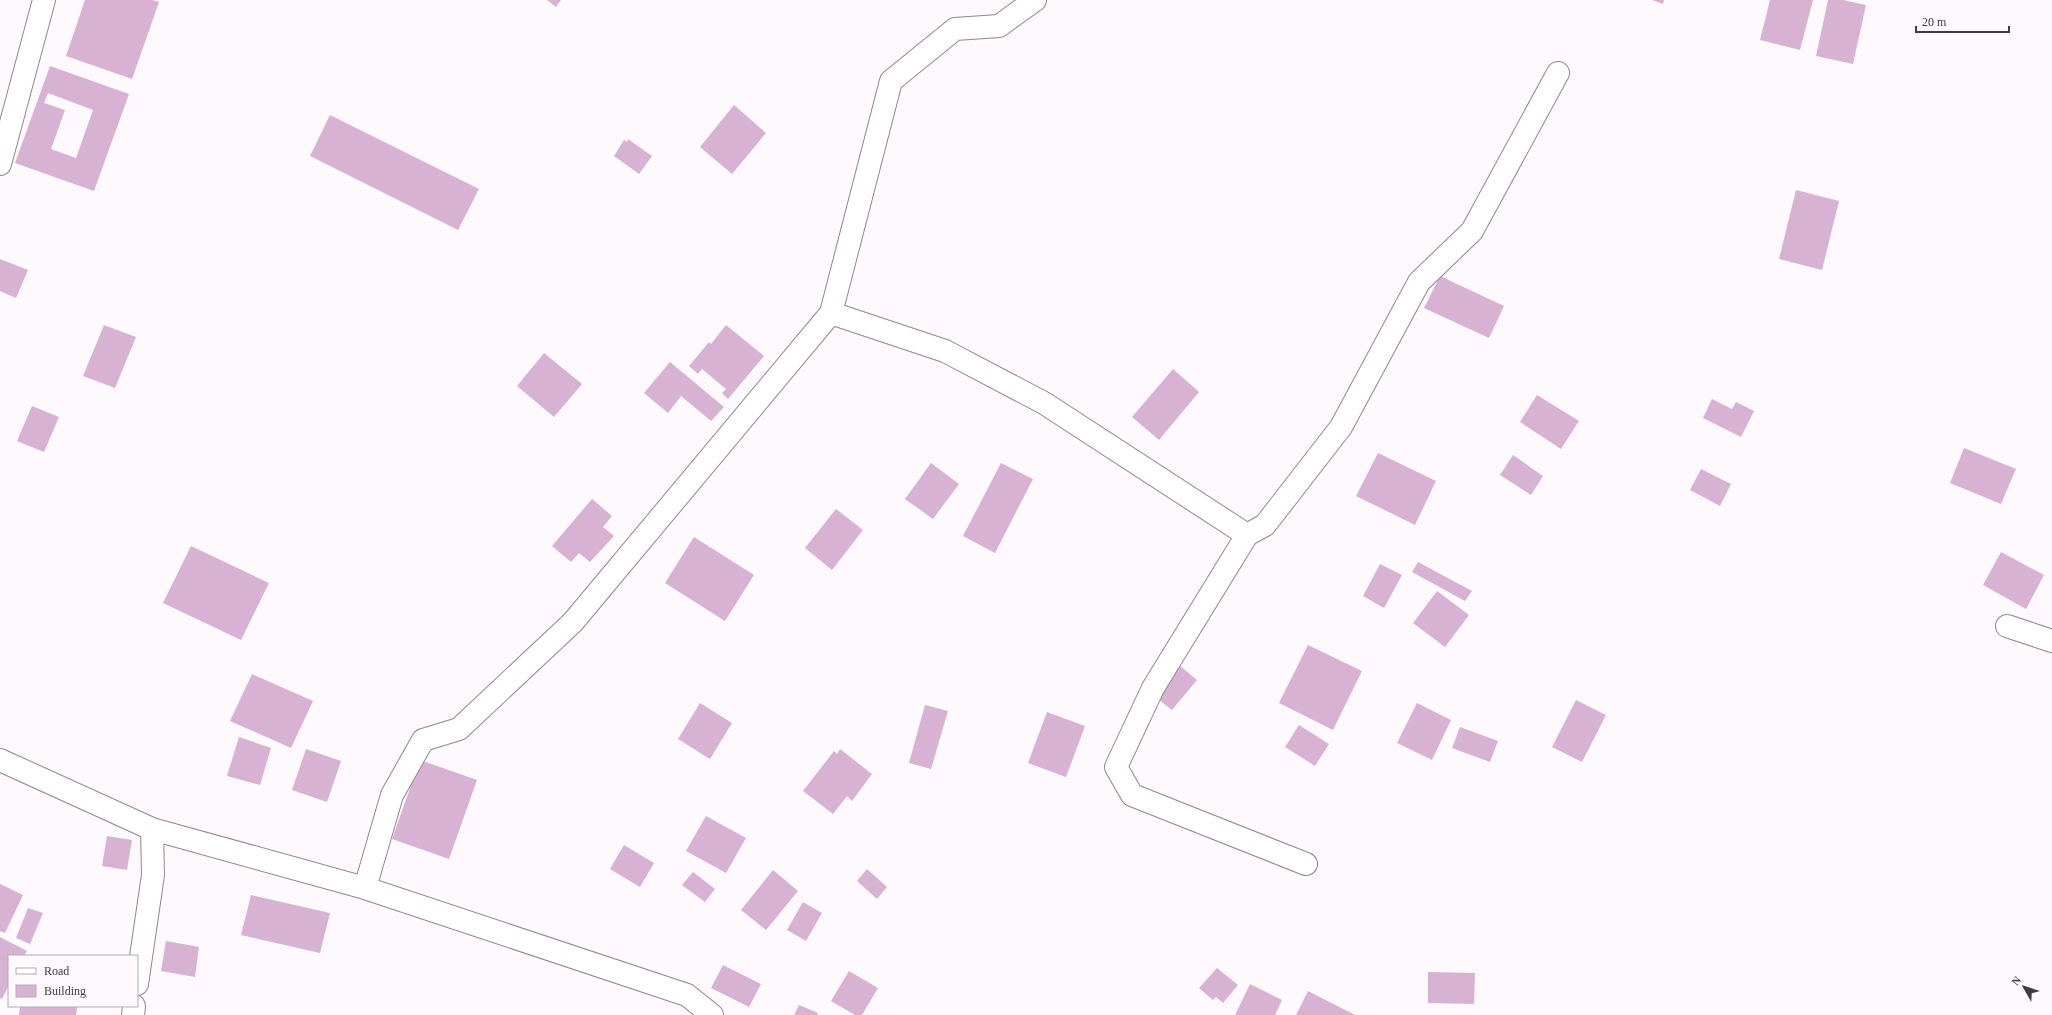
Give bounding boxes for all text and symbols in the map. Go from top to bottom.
scale bar [1916,8,2009,34]
text: 20 m [1922,15,1947,29]
legend [8,955,138,1007]
text: Road [44,964,69,978]
north arrow [2004,967,2044,1007]
text: N [2009,974,2023,988]
text: Building [44,984,86,998]

